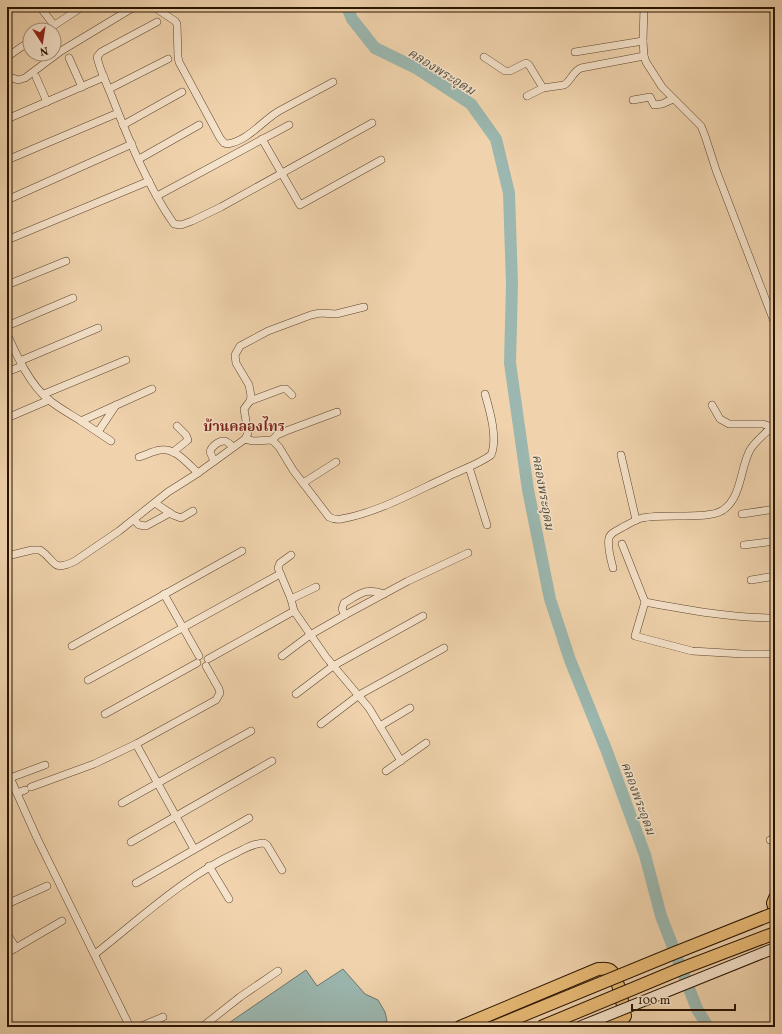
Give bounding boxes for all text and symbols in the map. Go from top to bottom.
north arrow [22,22,62,62]
text: N [38,42,49,58]
water label: คลองพระอุดม [404,45,479,101]
district label: บ้านคลองไทร [203,416,285,437]
water label: คลองพระอุดม [527,453,558,532]
water label: คลองพระอุดม [616,760,659,838]
scale bar [632,986,735,1012]
text: 100 m [638,993,671,1009]

